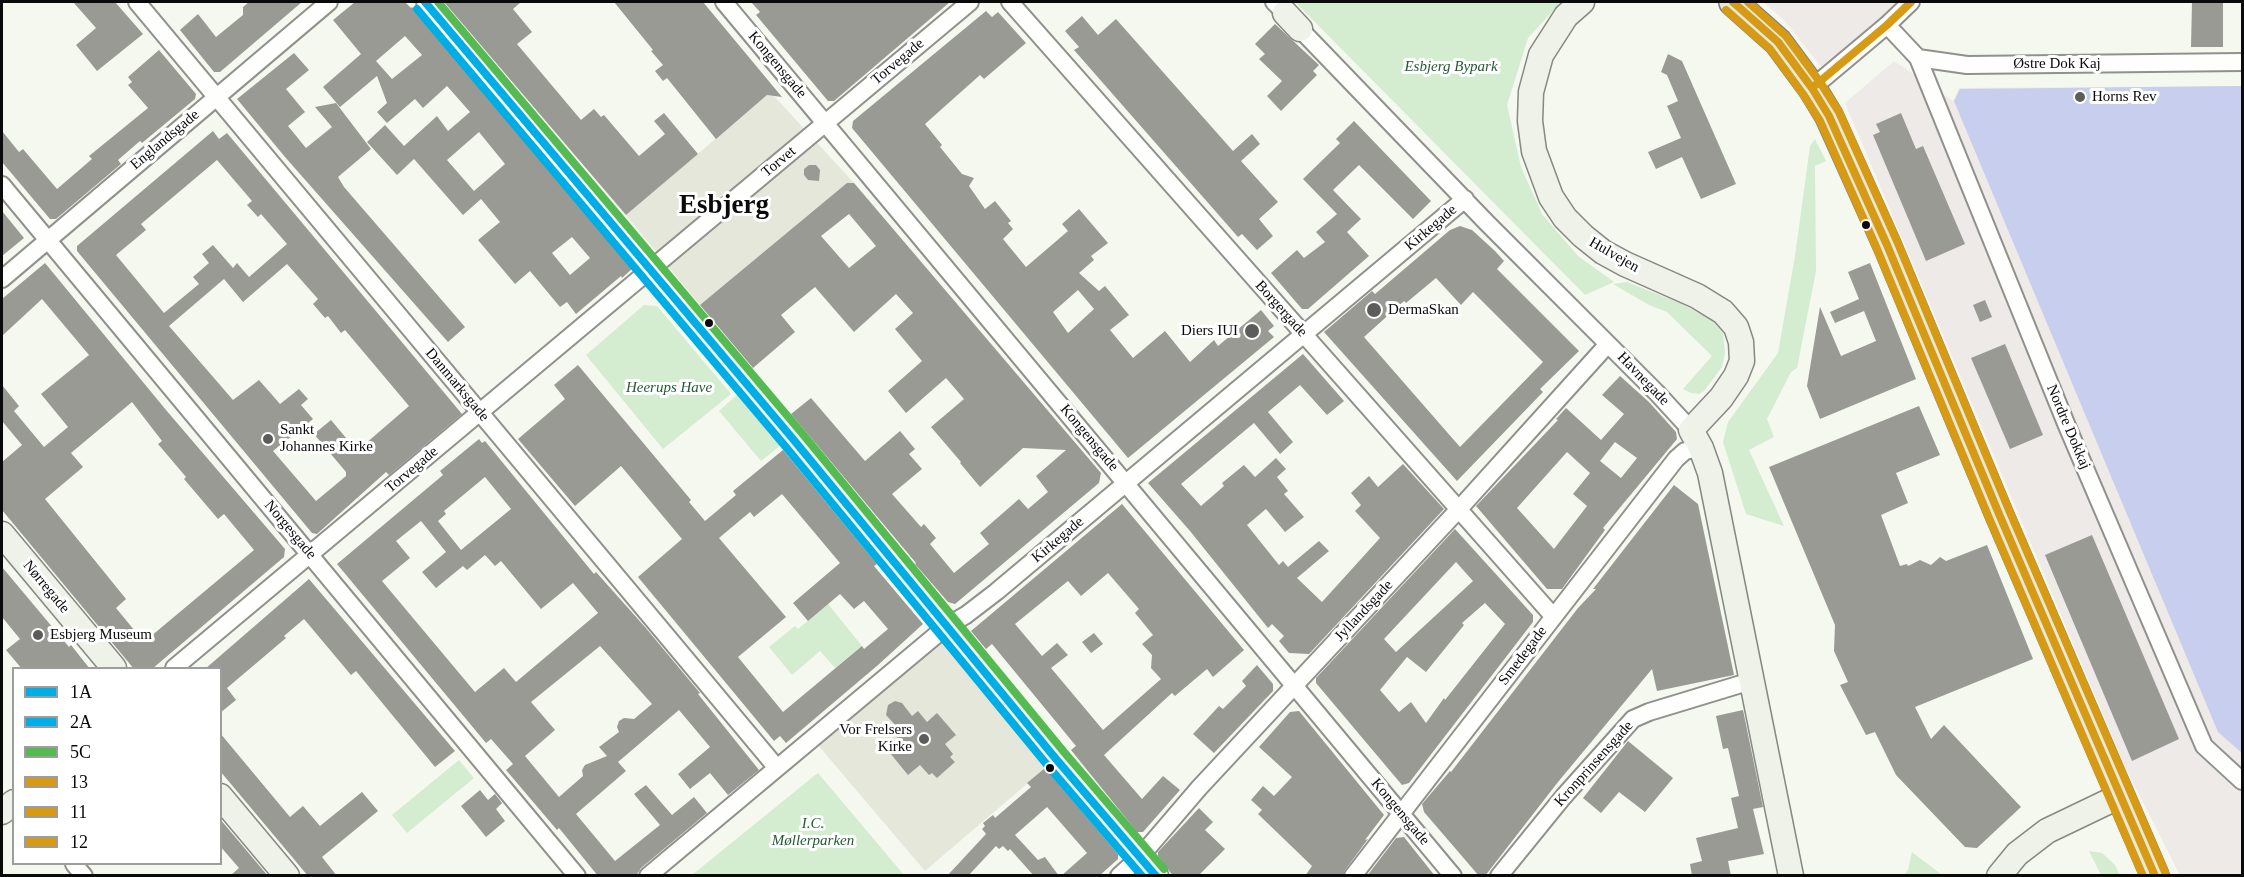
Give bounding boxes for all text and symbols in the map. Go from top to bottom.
street label: Kongensgade [744,28,810,102]
street label: Torvegade [868,35,928,89]
street label: Østre Dok Kaj [2013,55,2101,73]
park label: Esbjerg Bypark [1404,58,1498,76]
place label: Horns Rev [2092,88,2157,106]
marker: Horns Rev [2073,90,2087,104]
street label: Englandsgade [127,106,203,174]
street label: Torvet [758,143,800,181]
district label: Esbjerg [679,190,769,222]
street label: Kirkegade [1401,201,1461,255]
unlabelled marker [1860,219,1872,231]
street label: Hulvejen [1586,233,1642,277]
street label: Borgergade [1251,277,1311,341]
marker: DermaSkan [1365,301,1383,319]
place label: DermaSkan [1388,301,1459,319]
unlabelled marker [703,317,715,329]
place label: Diers IUI [1181,322,1238,340]
marker: Diers IUI [1243,322,1261,340]
street label: Danmarksgade [421,345,493,425]
street label: Havnegade [1613,348,1673,410]
park label: Heerups Have [626,379,712,397]
street label: Nordre Dokkaj [2042,382,2094,472]
street label: Kongensgade [1056,401,1122,475]
place label: Sankt Johannes Kirke [280,421,373,456]
marker: Sankt Johannes Kirke [261,432,275,446]
street label: Torvegade [382,443,442,497]
street label: Norgesgade [260,497,320,563]
street label: Kirkegade [1028,513,1088,567]
street label: Nørregade [19,557,73,617]
street label: Jyllandsgade [1331,577,1397,645]
street label: Smedegade [1495,623,1551,689]
place label: Esbjerg Museum [50,626,152,644]
marker: Esbjerg Museum [31,628,45,642]
legend [12,667,222,865]
text: 1A [70,682,92,702]
text: 2A [70,712,92,732]
street label: Kronprinsensgade [1551,717,1637,811]
place label: Vor Frelsers Kirke [839,721,912,756]
marker: Vor Frelsers Kirke [917,732,931,746]
text: 5C [70,742,91,762]
unlabelled marker [1044,762,1056,774]
text: 13 [70,772,88,792]
street label: Kongensgade [1367,775,1433,849]
text: 11 [70,802,87,822]
park label: I.C. Møllerparken [772,815,854,850]
text: 12 [70,832,88,852]

